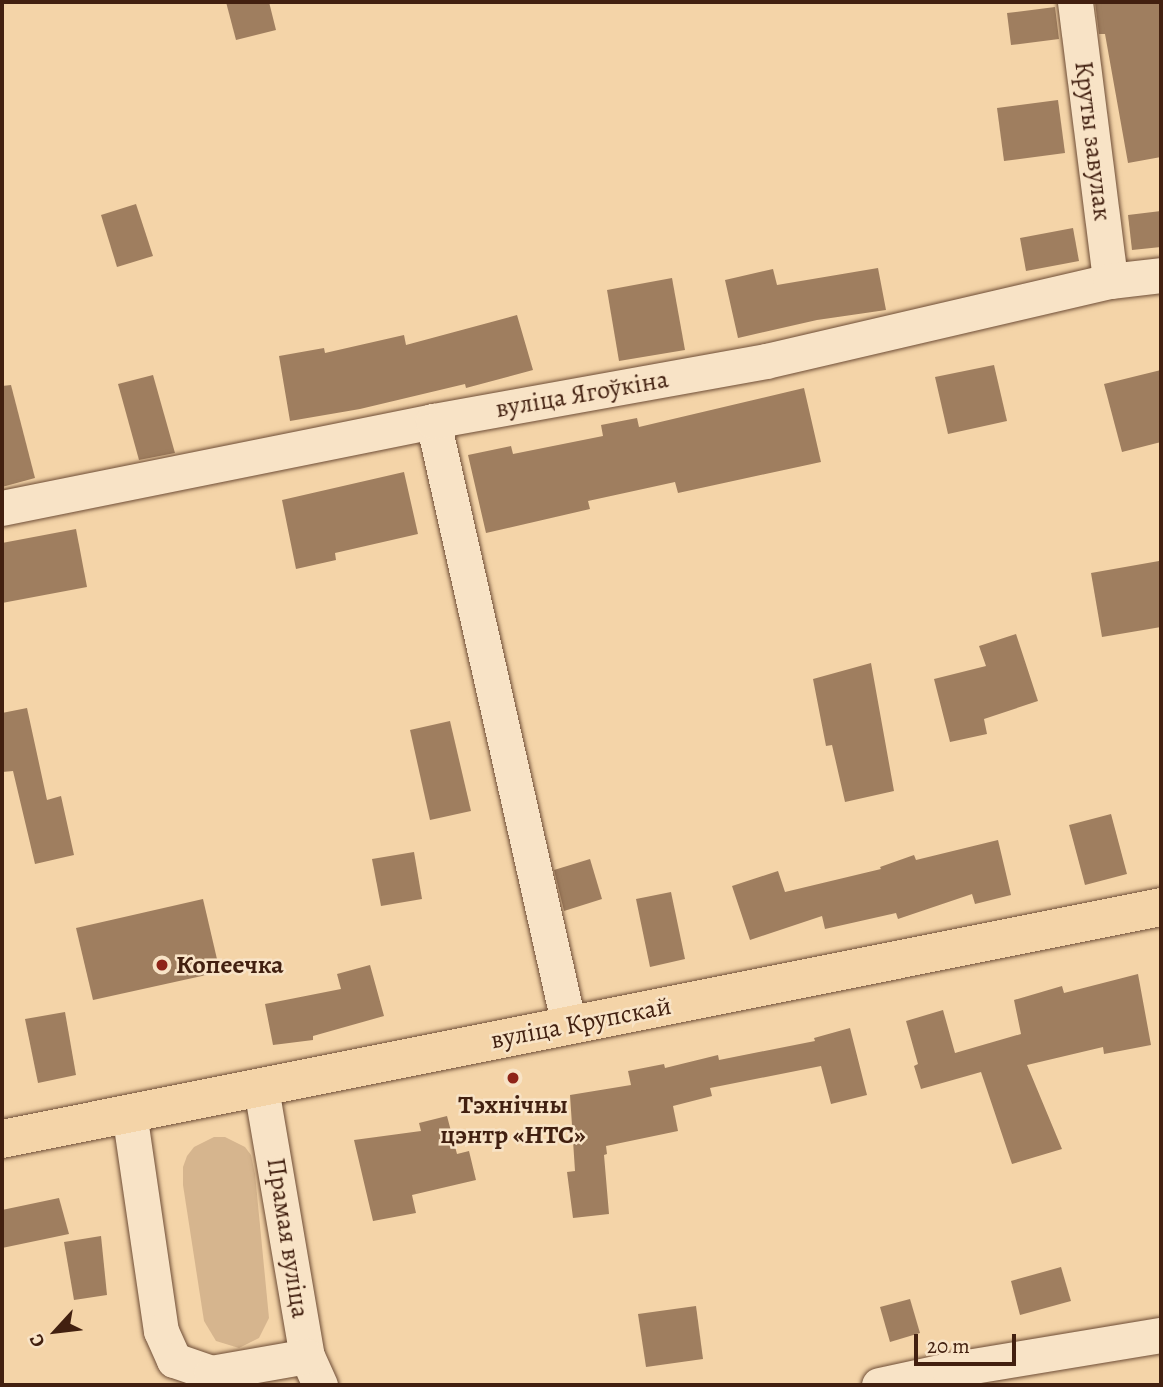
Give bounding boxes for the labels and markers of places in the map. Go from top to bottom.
place label: Копеечка [176,949,284,981]
marker: Копеечка [154,957,170,973]
marker: Тэхнічны цэнтр «НТС» [505,1070,521,1086]
place label: Тэхнічны цэнтр «НТС» [440,1089,586,1150]

